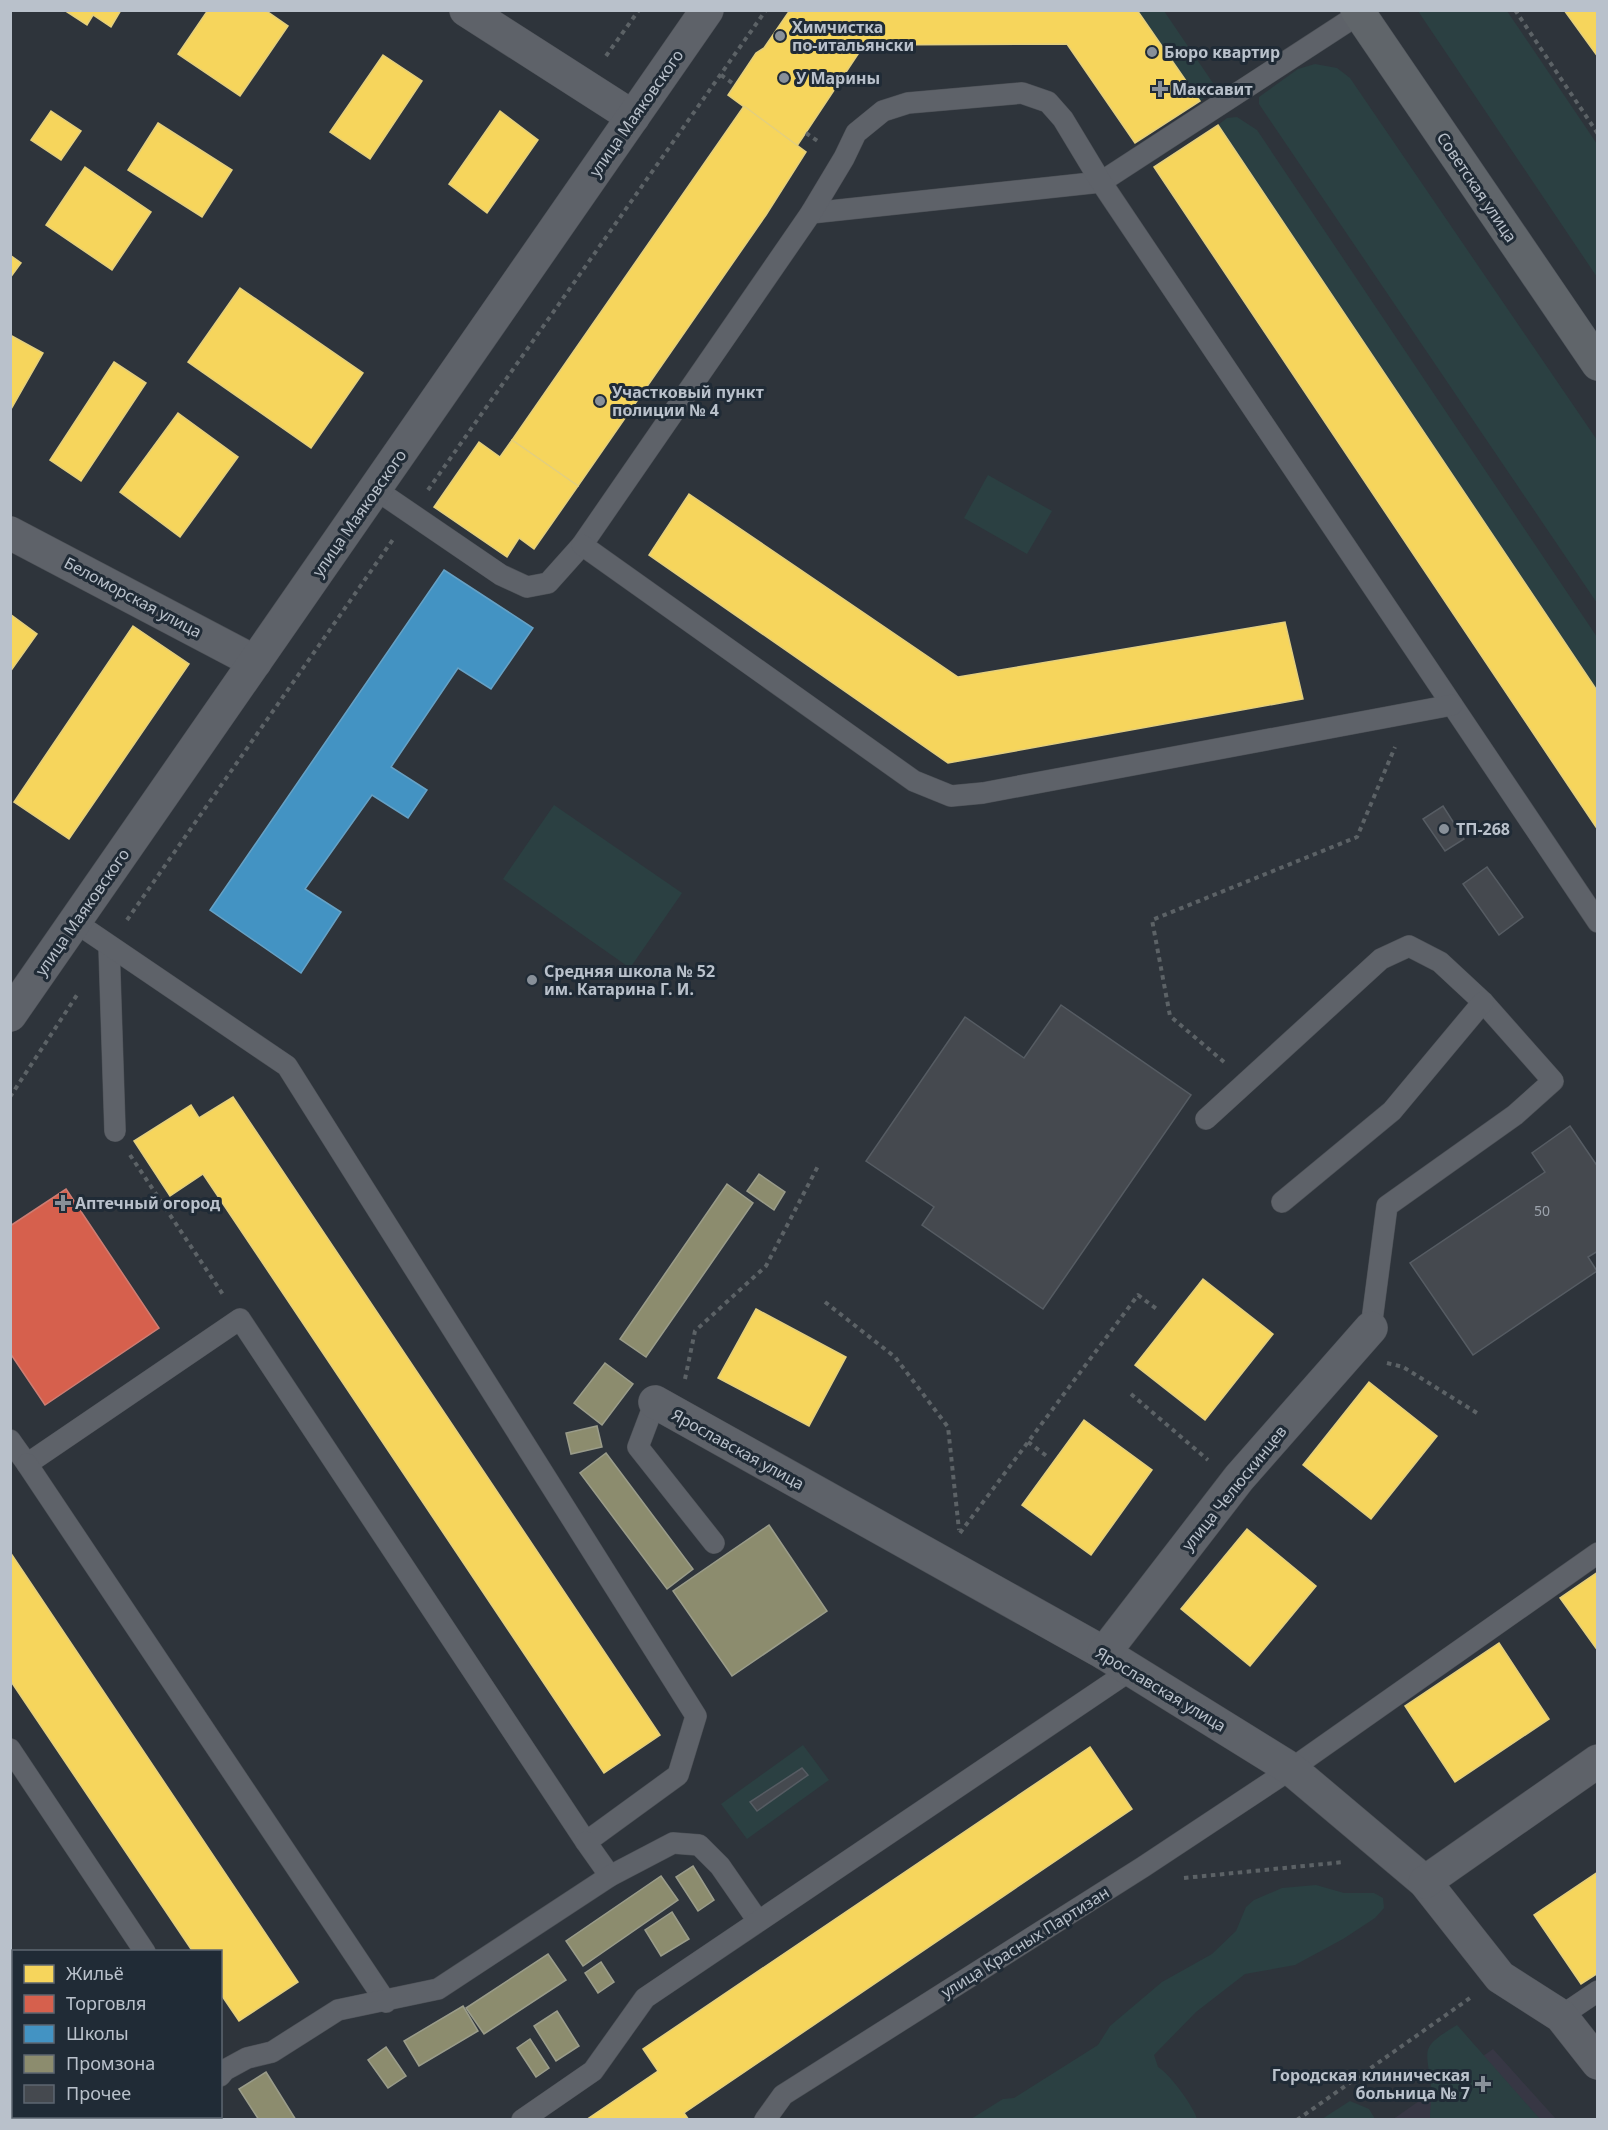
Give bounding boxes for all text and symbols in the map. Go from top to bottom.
place label: Химчистка по-итальянски [792,16,914,56]
marker: Химчистка по-итальянски [773,29,787,43]
place label: Бюро квартир [1164,41,1280,63]
street label: улица Маяковского [584,45,688,181]
marker: Бюро квартир [1145,45,1159,59]
place label: У Марины [796,67,880,89]
marker: У Марины [777,71,791,85]
place label: Максавит [1172,78,1252,100]
marker: Максавит [1153,82,1167,96]
street label: Советская улица [1432,128,1522,246]
place label: Участковый пункт полиции № 4 [612,381,764,421]
marker: Участковый пункт полиции № 4 [593,394,607,408]
street label: улица Маяковского [307,445,411,581]
street label: Беломорская улица [60,551,206,643]
place label: ТП-268 [1456,818,1510,840]
marker: ТП-268 [1437,822,1451,836]
street label: улица Маяковского [30,844,134,980]
place label: Средняя школа № 52 им. Катарина Г. И. [544,960,715,1000]
marker: Средняя школа № 52 им. Катарина Г. И. [525,973,539,987]
place label: Аптечный огород [75,1192,221,1214]
marker: Аптечный огород [56,1196,70,1210]
house number: 50 [1534,1201,1550,1220]
street label: Ярославская улица [668,1403,808,1495]
street label: улица Челюскинцев [1177,1421,1291,1555]
street label: Ярославская улица [1092,1641,1230,1737]
street label: улица Красных Партизан [937,1881,1113,2003]
legend [12,1950,222,2118]
text: Жильё [66,1961,124,1985]
text: Торговля [66,1991,146,2015]
text: Школы [66,2021,129,2045]
text: Промзона [66,2051,155,2075]
place label: Городская клиническая больница № 7 [1272,2064,1470,2104]
marker: Городская клиническая больница № 7 [1474,2075,1492,2093]
text: Прочее [66,2081,131,2105]

